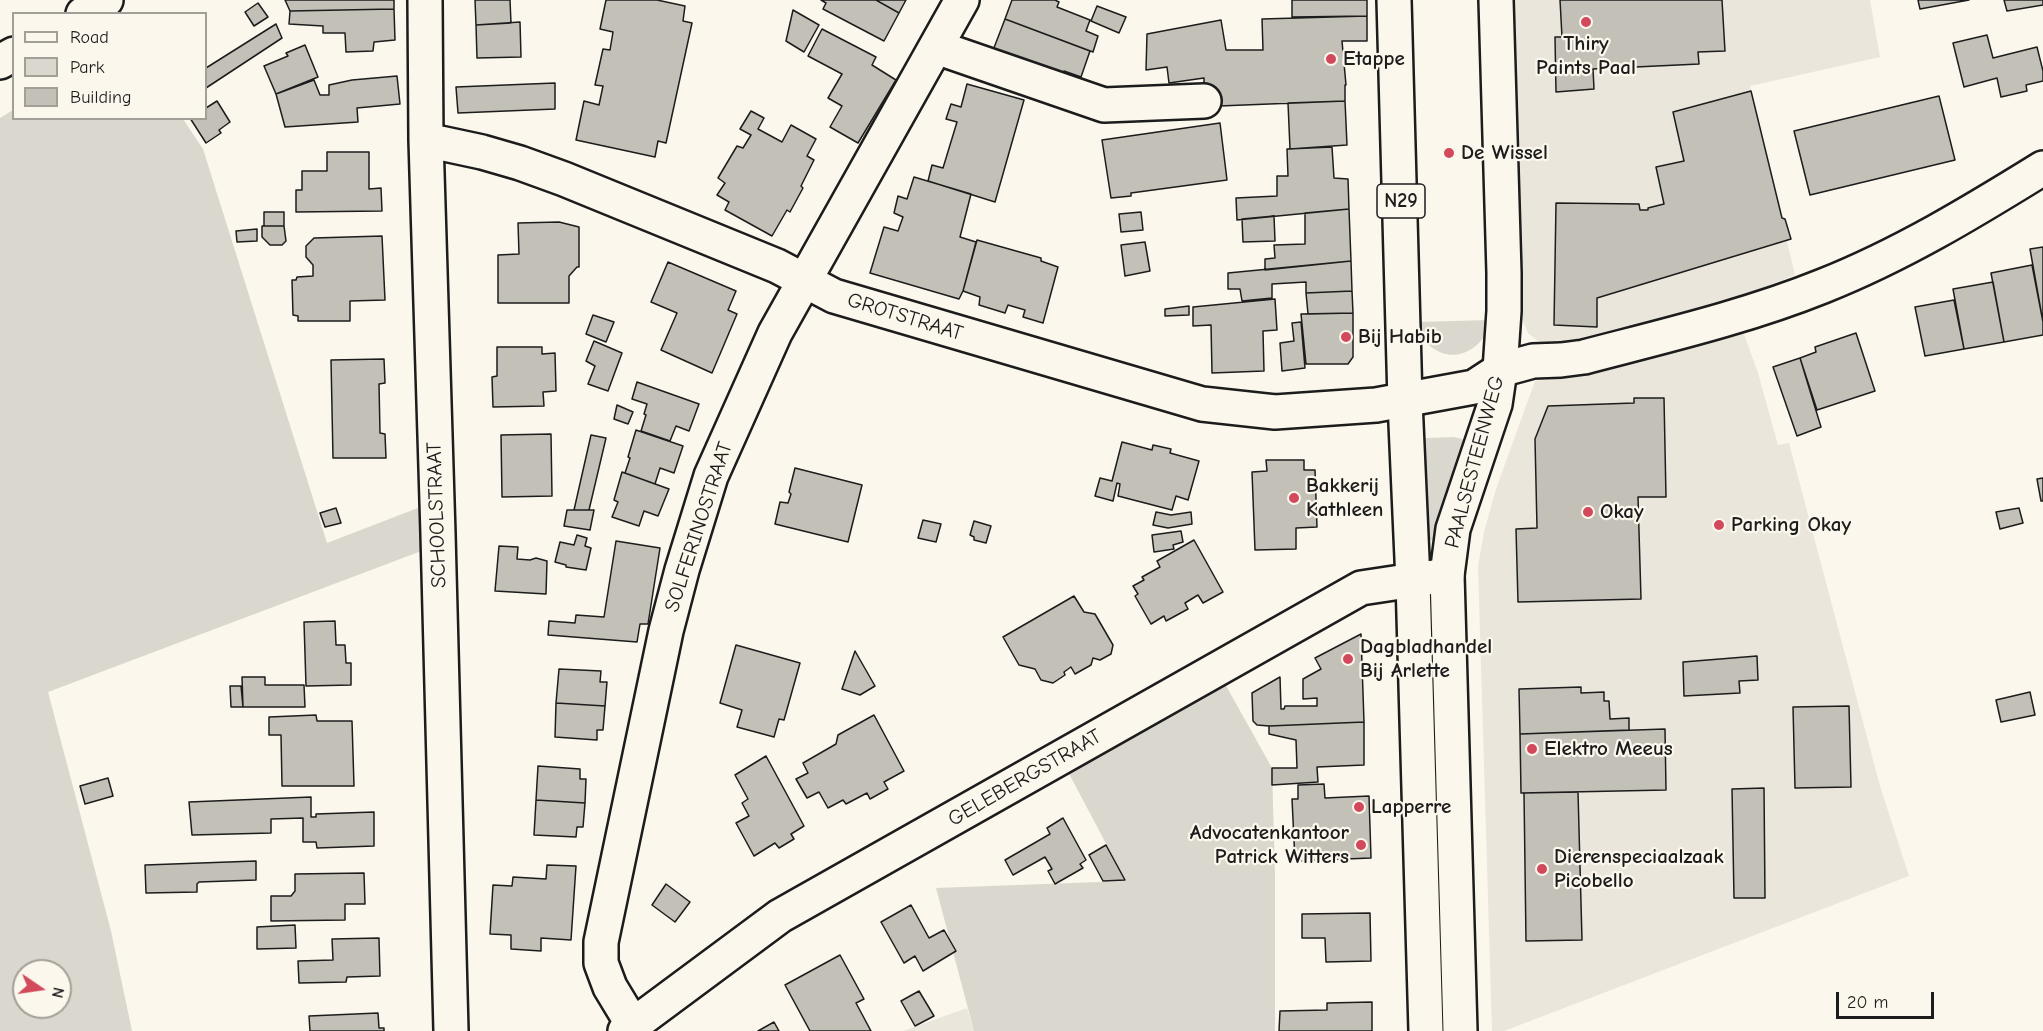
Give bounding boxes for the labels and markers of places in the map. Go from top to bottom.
marker: Thiry Paints Paal [1579,15,1593,29]
place label: Thiry Paints Paal [1536,31,1636,81]
place label: Etappe [1343,46,1405,72]
marker: Etappe [1324,52,1338,66]
place label: De Wissel [1461,140,1548,166]
marker: De Wissel [1442,146,1456,160]
place label: Bij Habib [1358,324,1442,350]
marker: Bij Habib [1339,330,1353,344]
place label: Bakkerij Kathleen [1306,473,1383,523]
marker: Bakkerij Kathleen [1287,491,1301,505]
place label: Okay [1600,499,1644,525]
marker: Okay [1581,505,1595,519]
place label: Parking Okay [1731,512,1851,538]
marker: Parking Okay [1712,518,1726,532]
place label: Dagbladhandel Bij Arlette [1360,634,1492,684]
marker: Dagbladhandel Bij Arlette [1341,652,1355,666]
place label: Elektro Meeus [1544,736,1673,762]
marker: Elektro Meeus [1525,742,1539,756]
place label: Lapperre [1371,794,1451,820]
marker: Lapperre [1352,800,1366,814]
place label: Advocatenkantoor Patrick Witters [1190,820,1349,870]
marker: Advocatenkantoor Patrick Witters [1354,838,1368,852]
place label: Dierenspeciaalzaak Picobello [1554,844,1724,894]
marker: Dierenspeciaalzaak Picobello [1535,862,1549,876]

